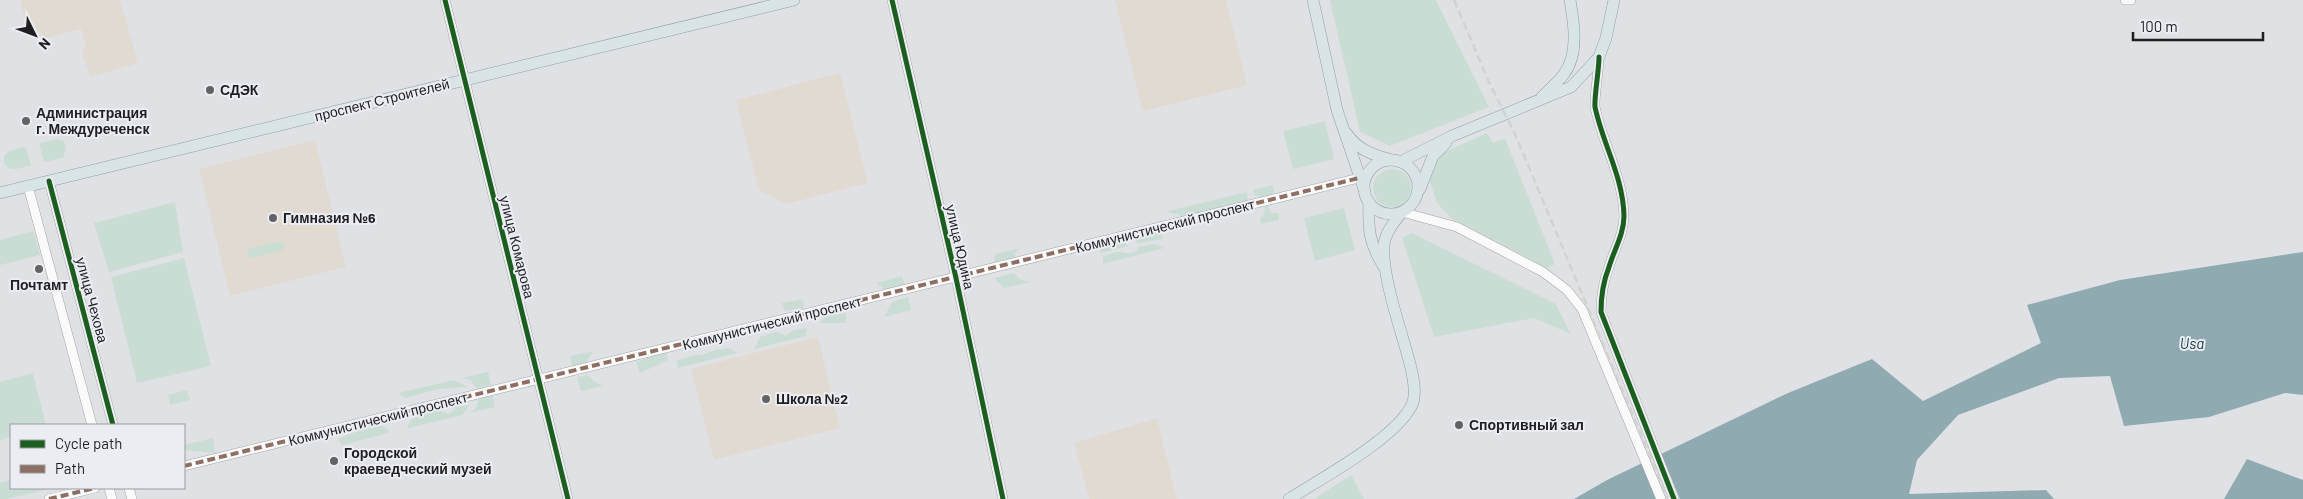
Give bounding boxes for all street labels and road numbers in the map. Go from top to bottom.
street label: проспект Строителей [313,75,451,124]
street label: улица Комарова [497,194,539,300]
street label: Коммунистический проспект [1074,195,1257,256]
street label: улица Юдина [942,203,979,291]
street label: улица Чехова [73,255,112,345]
street label: Коммунистический проспект [681,292,864,353]
street label: Коммунистический проспект [287,388,470,449]

